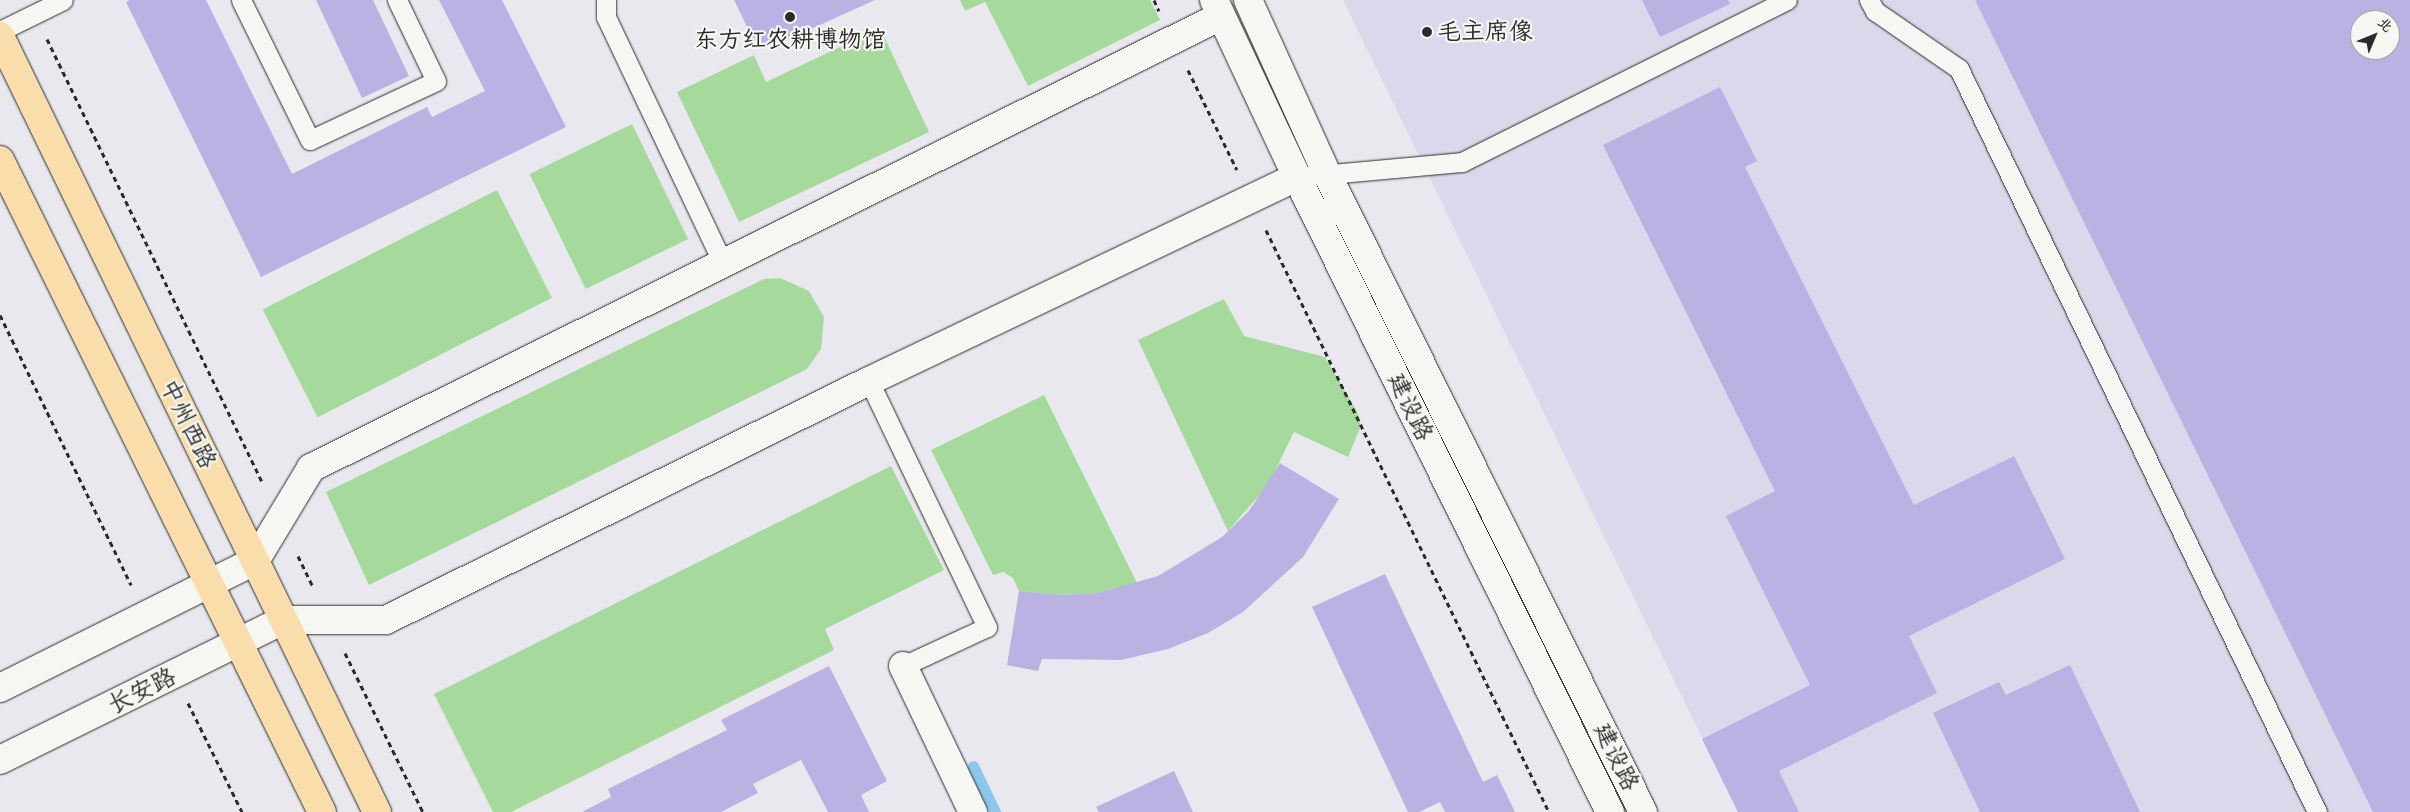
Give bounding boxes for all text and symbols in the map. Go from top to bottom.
north arrow [2350,10,2400,60]
marker: 东方红农耕博物馆 [784,11,796,23]
text: 北 [2374,14,2396,36]
place label: 毛主席像 [1437,18,1533,46]
place label: 东方红农耕博物馆 [694,26,886,54]
marker: 毛主席像 [1421,26,1433,38]
street label: 建设路 [1381,368,1439,446]
street label: 中州西路 [154,375,222,473]
street label: 长安路 [103,662,181,720]
street label: 建设路 [1587,718,1645,796]

